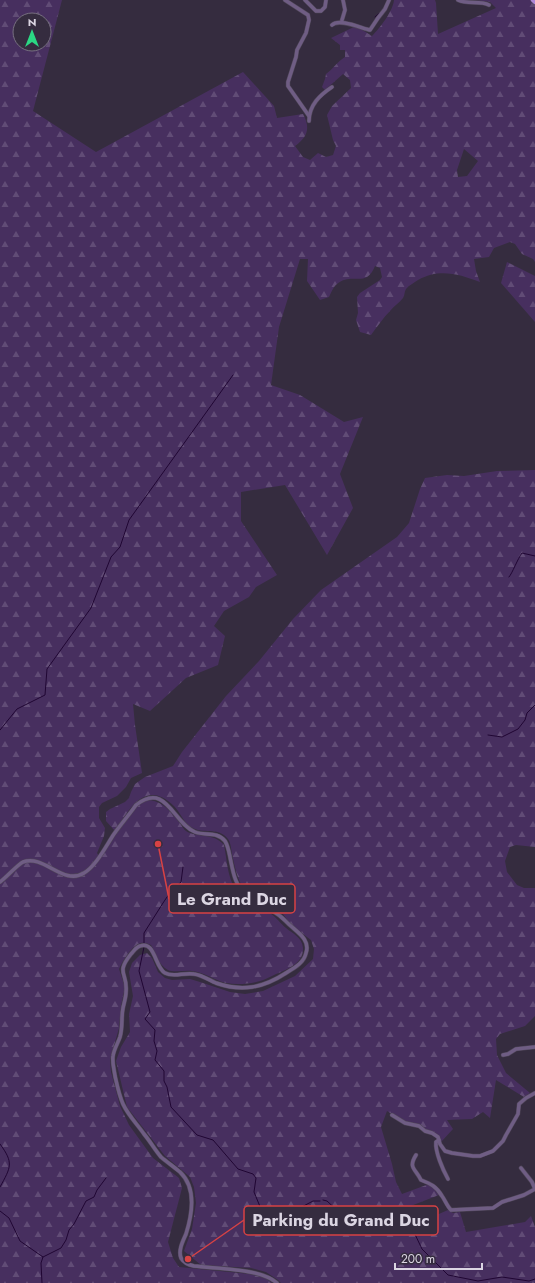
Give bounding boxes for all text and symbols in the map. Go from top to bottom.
north arrow [12,12,52,52]
text: N [28,14,36,30]
callout: Le Grand Duc [169,884,295,913]
text: Le Grand Duc [177,887,287,911]
callout: Parking du Grand Duc [244,1206,438,1235]
text: Parking du Grand Duc [252,1208,430,1232]
scale bar [395,1245,482,1271]
text: 200 m [401,1250,435,1268]

